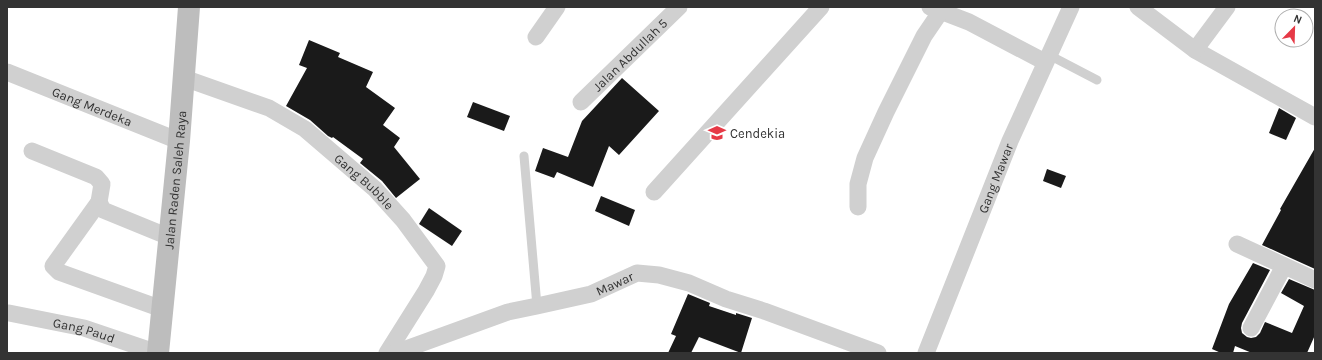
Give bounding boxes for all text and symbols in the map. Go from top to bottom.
north arrow [1274,8,1314,48]
text: N [1292,12,1304,27]
street label: Jalan Abdullah 5 [590,15,670,94]
street label: Gang Merdeka [50,83,135,129]
street label: Jalan Raden Saleh Raya [161,110,189,250]
school or university icon: Cendekia [707,123,727,143]
place label: Cendekia [730,126,785,141]
street label: Gang Mawar [975,141,1016,215]
street label: Gang Bubble [332,150,397,213]
street label: Mawar [593,268,636,298]
street label: Gang Paud [52,314,117,345]

